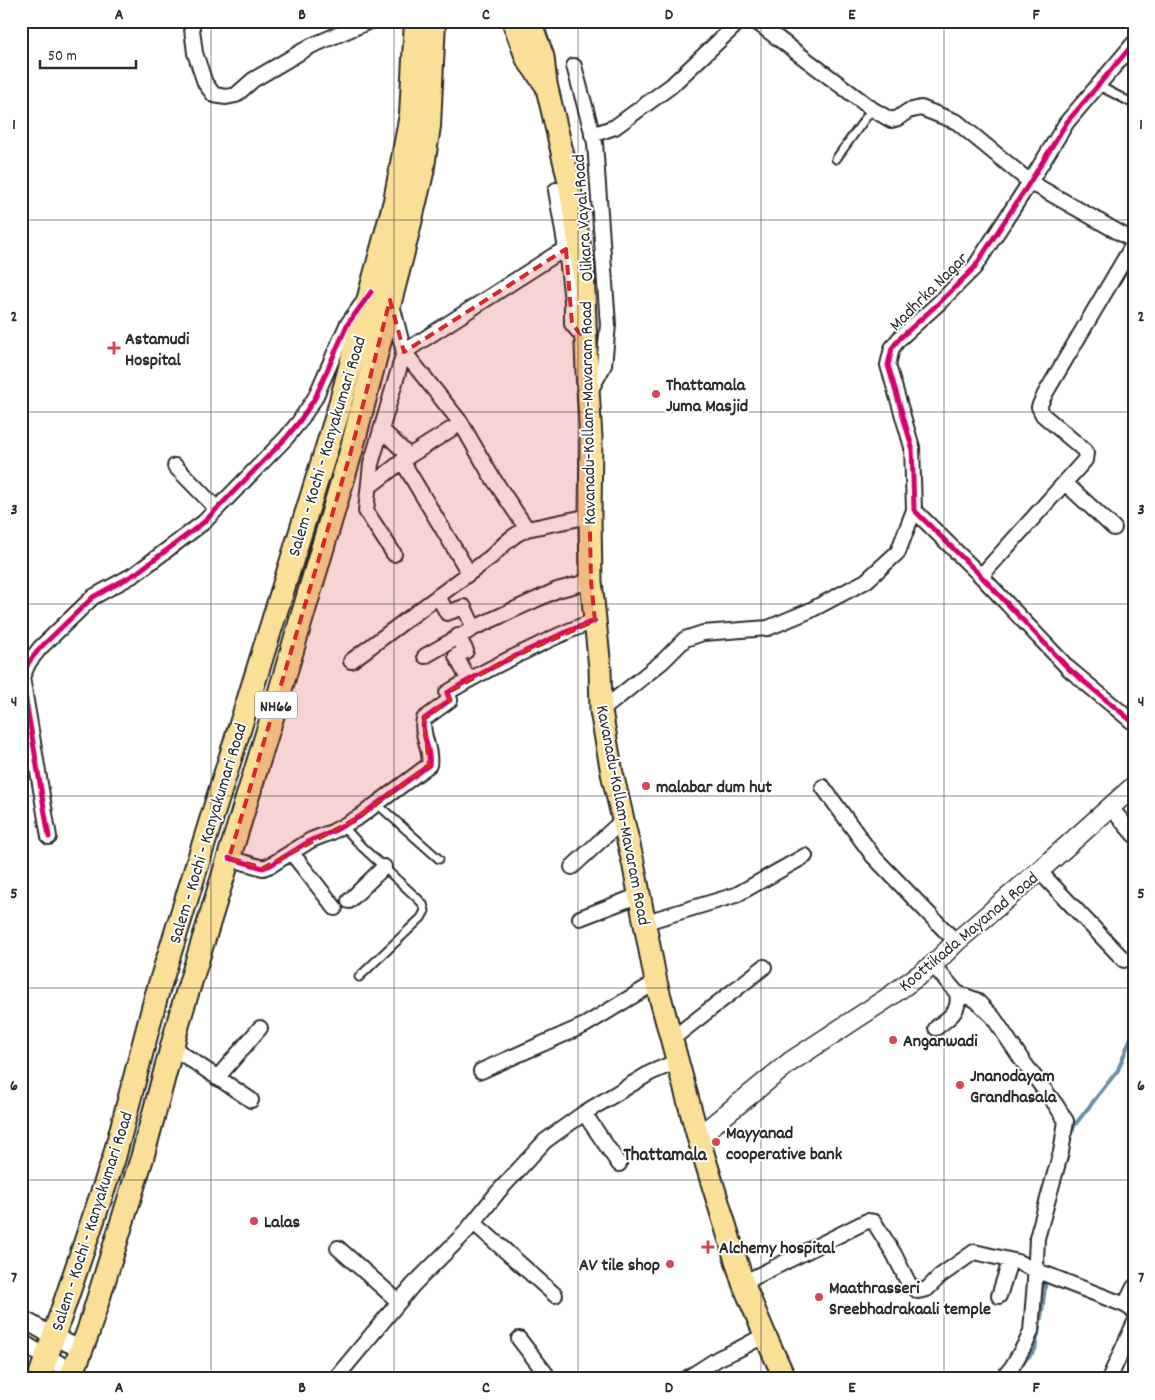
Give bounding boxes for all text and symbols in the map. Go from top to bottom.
text: A [115,4,124,27]
text: B [298,4,306,27]
text: C [482,4,490,27]
text: D [665,4,674,27]
text: E [848,4,856,27]
text: F [1032,4,1040,27]
scale bar [40,38,136,70]
text: 50 m [48,46,77,68]
text: 1 [12,114,16,137]
text: 1 [1139,114,1143,137]
street label: Olikara Vayal Road [568,153,601,282]
street label: Madhrka Nagar [885,247,975,338]
street label: Kavanadu-Kollam-Mavaram Road [575,301,604,525]
text: 2 [11,306,18,329]
text: 2 [1138,306,1145,329]
place label: Astamudi Hospital [125,328,190,374]
street label: Salem - Kochi - Kanyakumari Road [283,333,374,560]
marker: Astamudi Hospital [107,341,121,355]
place label: Thattamala Juma Masjid [666,374,748,420]
marker: Thattamala Juma Masjid [650,388,662,400]
text: 3 [10,499,18,522]
text: 3 [1137,499,1145,522]
text: 4 [11,691,17,714]
text: 4 [1138,691,1144,714]
road number: NH66 [255,692,297,718]
street label: Kavanadu-Kollam-Mavaram Road [588,703,655,928]
street label: Salem - Kochi - Kanyakumari Road [164,720,255,947]
place label: malabar dum hut [656,776,772,801]
marker: malabar dum hut [640,780,652,792]
street label: Koottikada Mayanad Road [894,867,1045,999]
text: 5 [10,883,18,906]
text: 5 [1137,883,1145,906]
place label: Anganwadi [903,1030,978,1055]
marker: Anganwadi [887,1034,899,1046]
place label: Jnanodayam Grandhasala [970,1065,1057,1111]
text: 6 [10,1075,18,1098]
text: 6 [1137,1075,1145,1098]
marker: Jnanodayam Grandhasala [954,1079,966,1091]
street label: Salem - Kochi - Kanyakumari Road [46,1109,141,1335]
place label: Mayyanad cooperative bank [726,1122,843,1168]
marker: Mayyanad cooperative bank [710,1136,722,1148]
district label: Thattamala [623,1143,708,1170]
place label: Lalas [264,1211,301,1236]
marker: Lalas [248,1215,260,1227]
place label: Alchemy hospital [719,1237,836,1262]
marker: Alchemy hospital [701,1240,715,1254]
place label: AV tile shop [579,1254,660,1279]
marker: AV tile shop [664,1258,676,1270]
text: 7 [11,1267,17,1290]
text: 7 [1138,1267,1144,1290]
place label: Maathrasseri Sreebhadrakaali temple [829,1277,991,1323]
marker: Maathrasseri Sreebhadrakaali temple [813,1291,825,1303]
text: A [115,1377,124,1400]
text: B [298,1377,306,1400]
text: C [482,1377,490,1400]
text: D [665,1377,674,1400]
text: E [848,1377,856,1400]
text: F [1032,1377,1040,1400]

